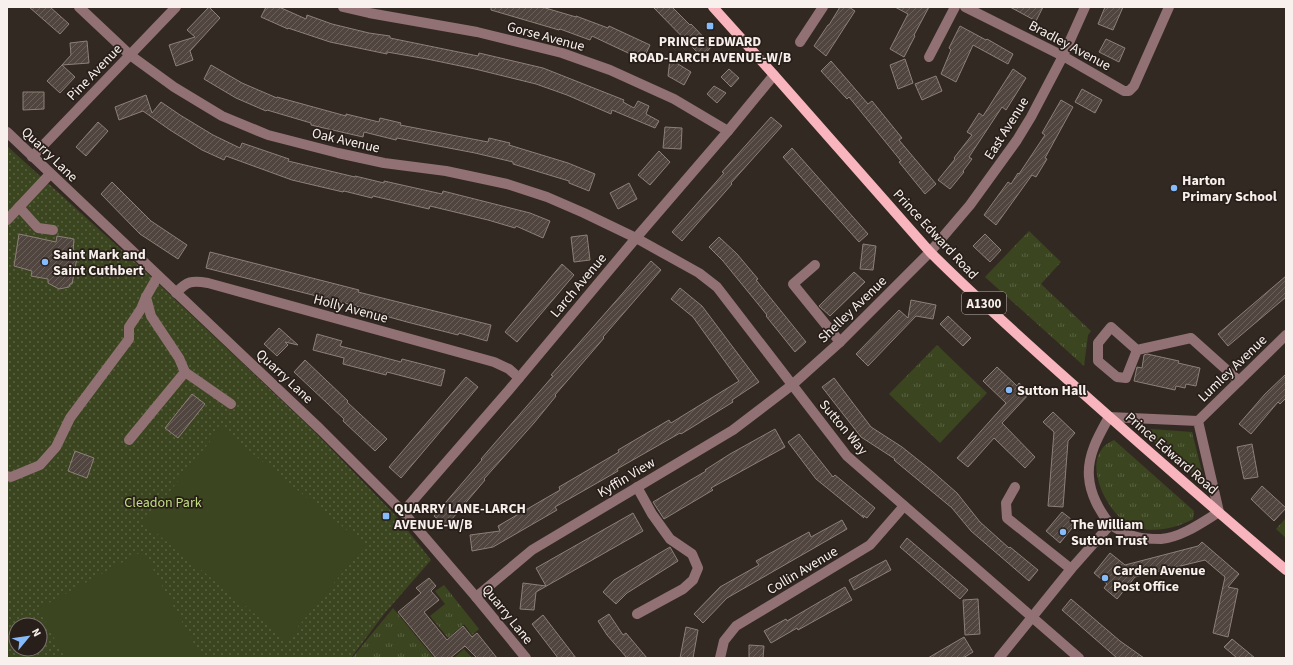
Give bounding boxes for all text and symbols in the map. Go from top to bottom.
street label: Bradley Avenue [1025,16,1114,76]
street label: Gorse Avenue [505,17,587,57]
marker: PRINCE EDWARD ROAD-LARCH AVENUE-W/B [705,21,715,31]
place label: PRINCE EDWARD ROAD-LARCH AVENUE-W/B [629,32,792,68]
street label: Pine Avenue [63,40,127,106]
street label: East Avenue [980,93,1034,164]
street label: Quarry Lane [17,123,82,187]
street label: Oak Avenue [310,123,382,159]
place label: Harton Primary School [1182,171,1277,207]
marker: Harton Primary School [1169,183,1179,193]
street label: Prince Edward Road [888,185,982,284]
place label: Saint Mark and Saint Cuthbert [53,245,146,281]
street label: Larch Avenue [546,249,612,322]
marker: Saint Mark and Saint Cuthbert [40,257,50,267]
street label: Shelley Avenue [814,272,892,348]
street label: Holly Avenue [311,289,390,329]
road number: A1300 [962,292,1006,314]
street label: Lumley Avenue [1194,331,1272,407]
street label: Quarry Lane [251,345,317,409]
place label: Sutton Hall [1017,381,1086,401]
marker: Sutton Hall [1004,385,1014,395]
street label: Sutton Way [814,396,873,460]
street label: Prince Edward Road [1121,408,1222,500]
street label: Kyffin View [594,453,659,503]
park label: Cleadon Park [124,493,202,513]
place label: QUARRY LANE-LARCH AVENUE-W/B [393,499,526,535]
marker: QUARRY LANE-LARCH AVENUE-W/B [381,511,391,521]
place label: The William Sutton Trust [1071,515,1148,551]
marker: The William Sutton Trust [1058,527,1068,537]
street label: Collin Avenue [763,542,842,600]
place label: Carden Avenue Post Office [1113,561,1206,597]
marker: Carden Avenue Post Office [1100,573,1110,583]
street label: Quarry Lane [477,580,538,649]
north arrow [8,617,48,657]
text: N [28,626,45,639]

